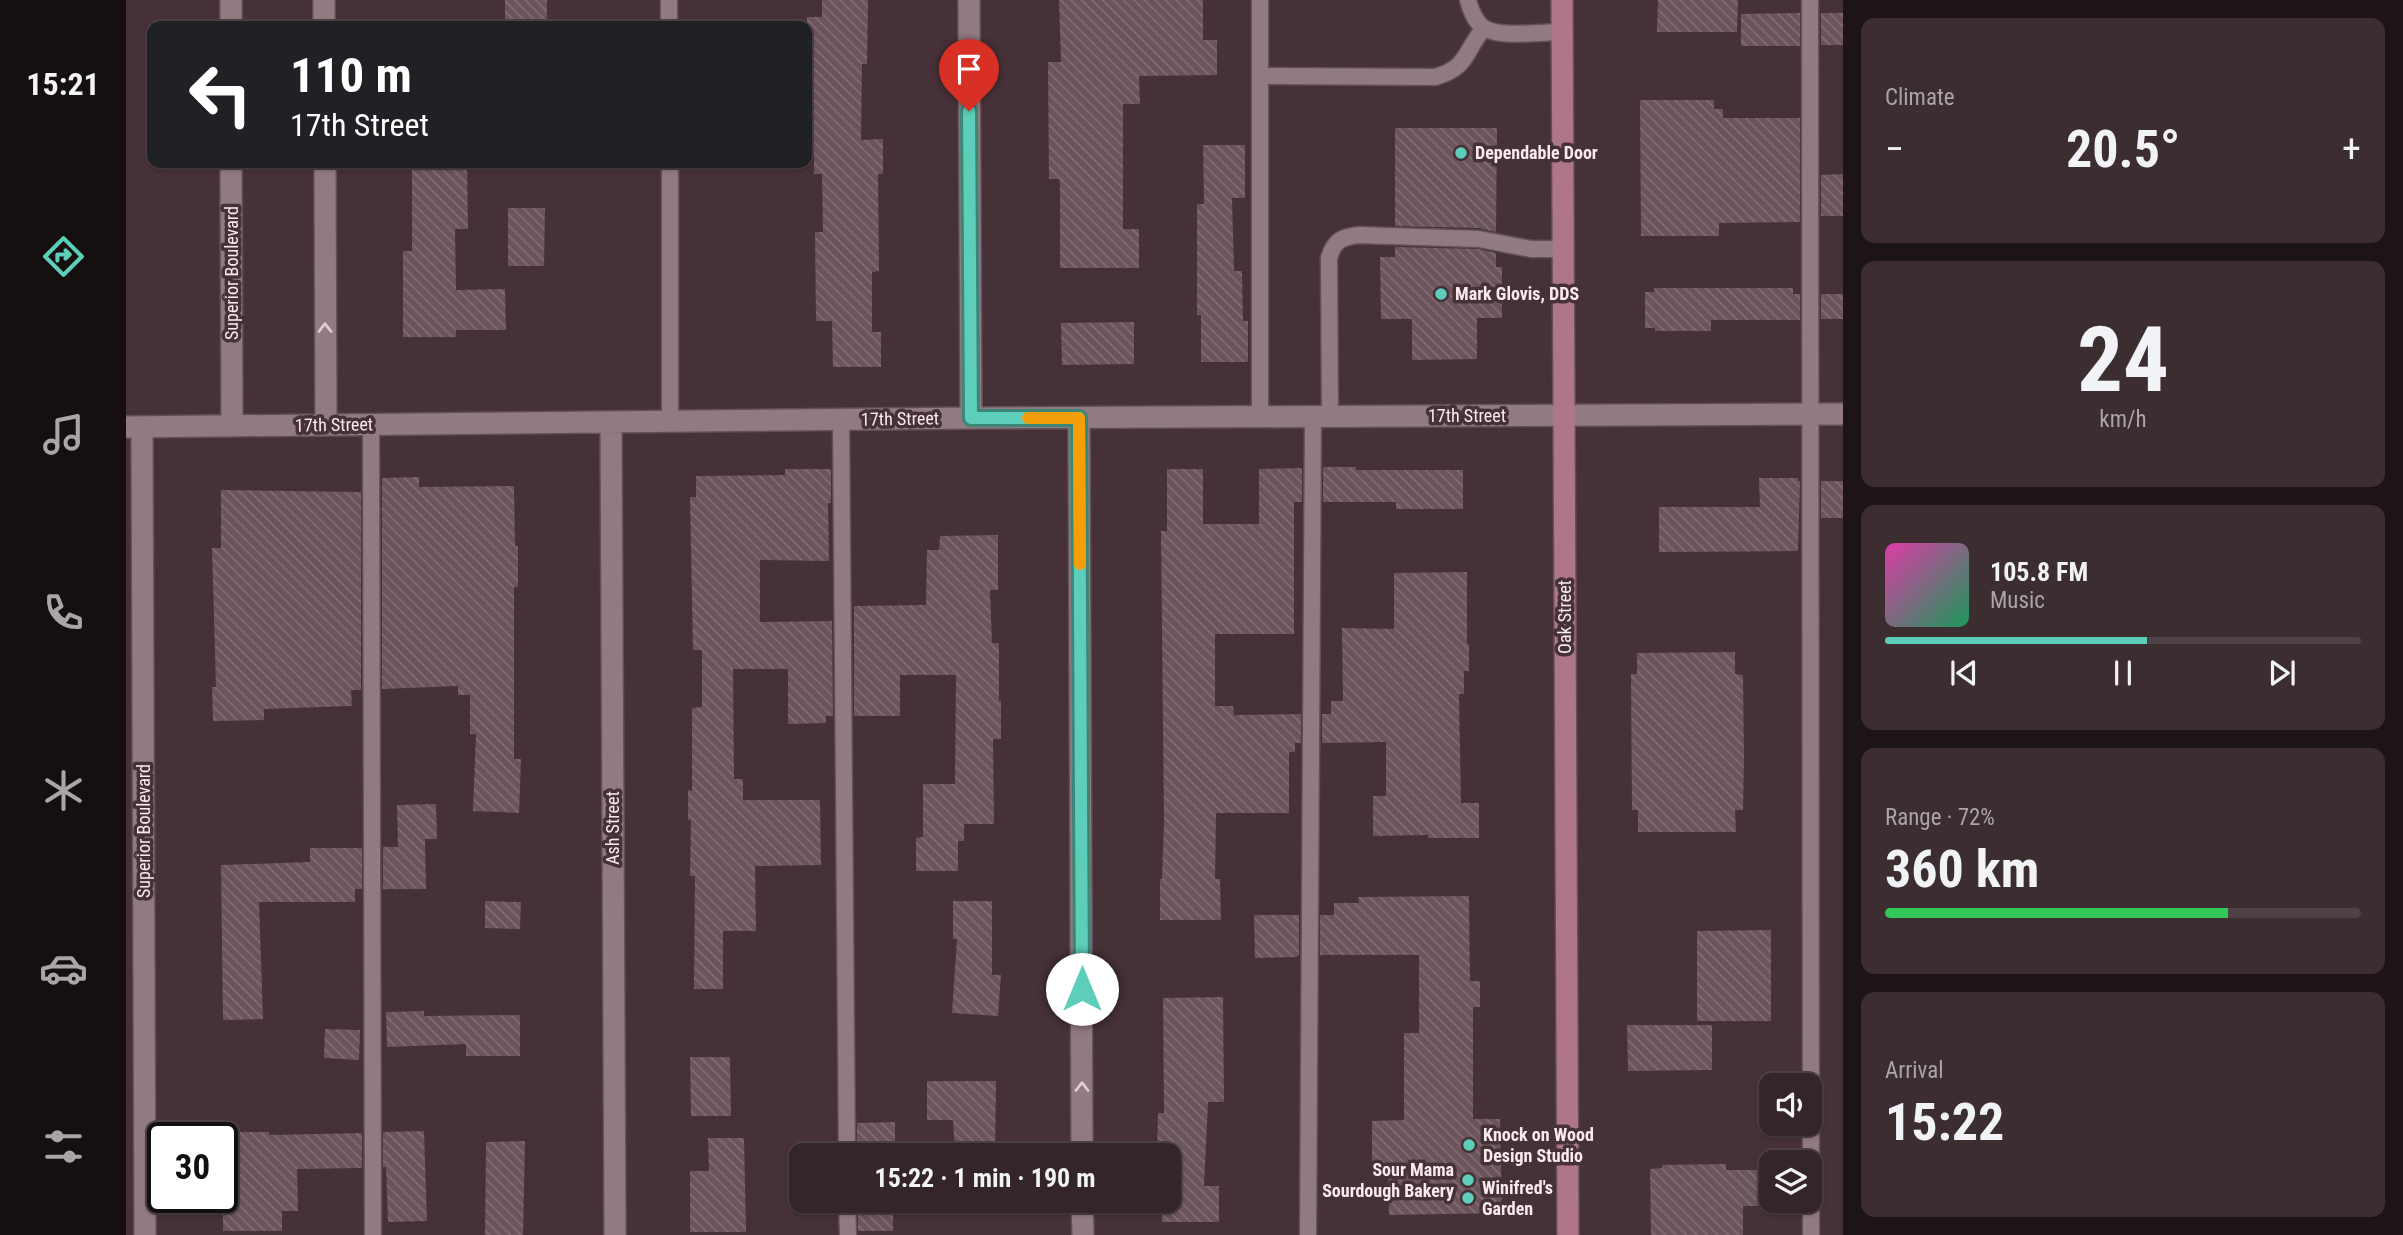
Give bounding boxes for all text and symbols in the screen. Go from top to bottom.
pin [939,39,999,111]
text: 110 m [290,47,412,104]
icon: left [175,49,266,140]
icon: arrive [950,50,988,88]
text: 15:21 [26,65,100,103]
text: Climate [1885,84,1955,111]
text: 17th Street [290,106,429,144]
text: 20.5° [2066,119,2180,180]
text: − [1885,127,1904,171]
text: + [2342,127,2361,171]
place label: Dependable Door [1475,142,1598,163]
marker: Dependable Door [1453,145,1469,161]
street label: Superior Boulevard [221,206,242,340]
icon: directions [39,232,88,281]
place label: Mark Glovis, DDS [1455,283,1579,304]
marker: Mark Glovis, DDS [1433,286,1449,302]
text: 24 [2077,307,2169,413]
one-way arrow [317,322,333,333]
street label: 17th Street [1428,405,1506,426]
text: km/h [2099,406,2147,433]
street label: 17th Street [861,407,939,430]
icon: music [39,410,88,459]
street label: 17th Street [295,413,373,436]
text: 105.8 FM [1990,557,2088,587]
street label: Oak Street [1554,580,1575,654]
text: Music [1990,587,2045,614]
icon: phone [39,588,88,637]
icon: previous [1945,654,1983,692]
icon: pause [2104,654,2142,692]
icon: next [2263,654,2301,692]
street label: Superior Boulevard [133,764,154,898]
icon: climate [39,766,88,815]
street label: Ash Street [602,791,623,865]
text: Range · 72% [1885,804,1995,831]
text: 360 km [1885,839,2039,900]
icon: car [39,944,88,993]
position arrow [1045,952,1119,1026]
text: Arrival [1885,1057,1944,1084]
map controls [1759,1073,1822,1213]
button: sound [1759,1073,1822,1136]
one-way arrow [1074,1081,1090,1092]
text: 15:22 [1885,1092,2004,1153]
icon: filters [39,1122,88,1171]
speed limit sign: 30 [147,1122,238,1213]
place label: Knock on Wood Design Studio [1483,1124,1594,1166]
marker: Knock on Wood Design Studio [1461,1137,1477,1153]
button: layers [1759,1150,1822,1213]
place label: Sour Mama Sourdough Bakery [1322,1159,1454,1201]
text: 15:22 · 1 min · 190 m [875,1163,1095,1193]
marker: Sour Mama Sourdough Bakery [1460,1172,1476,1188]
place label: Winifred's Garden [1482,1177,1553,1219]
marker: Winifred's Garden [1460,1190,1476,1206]

